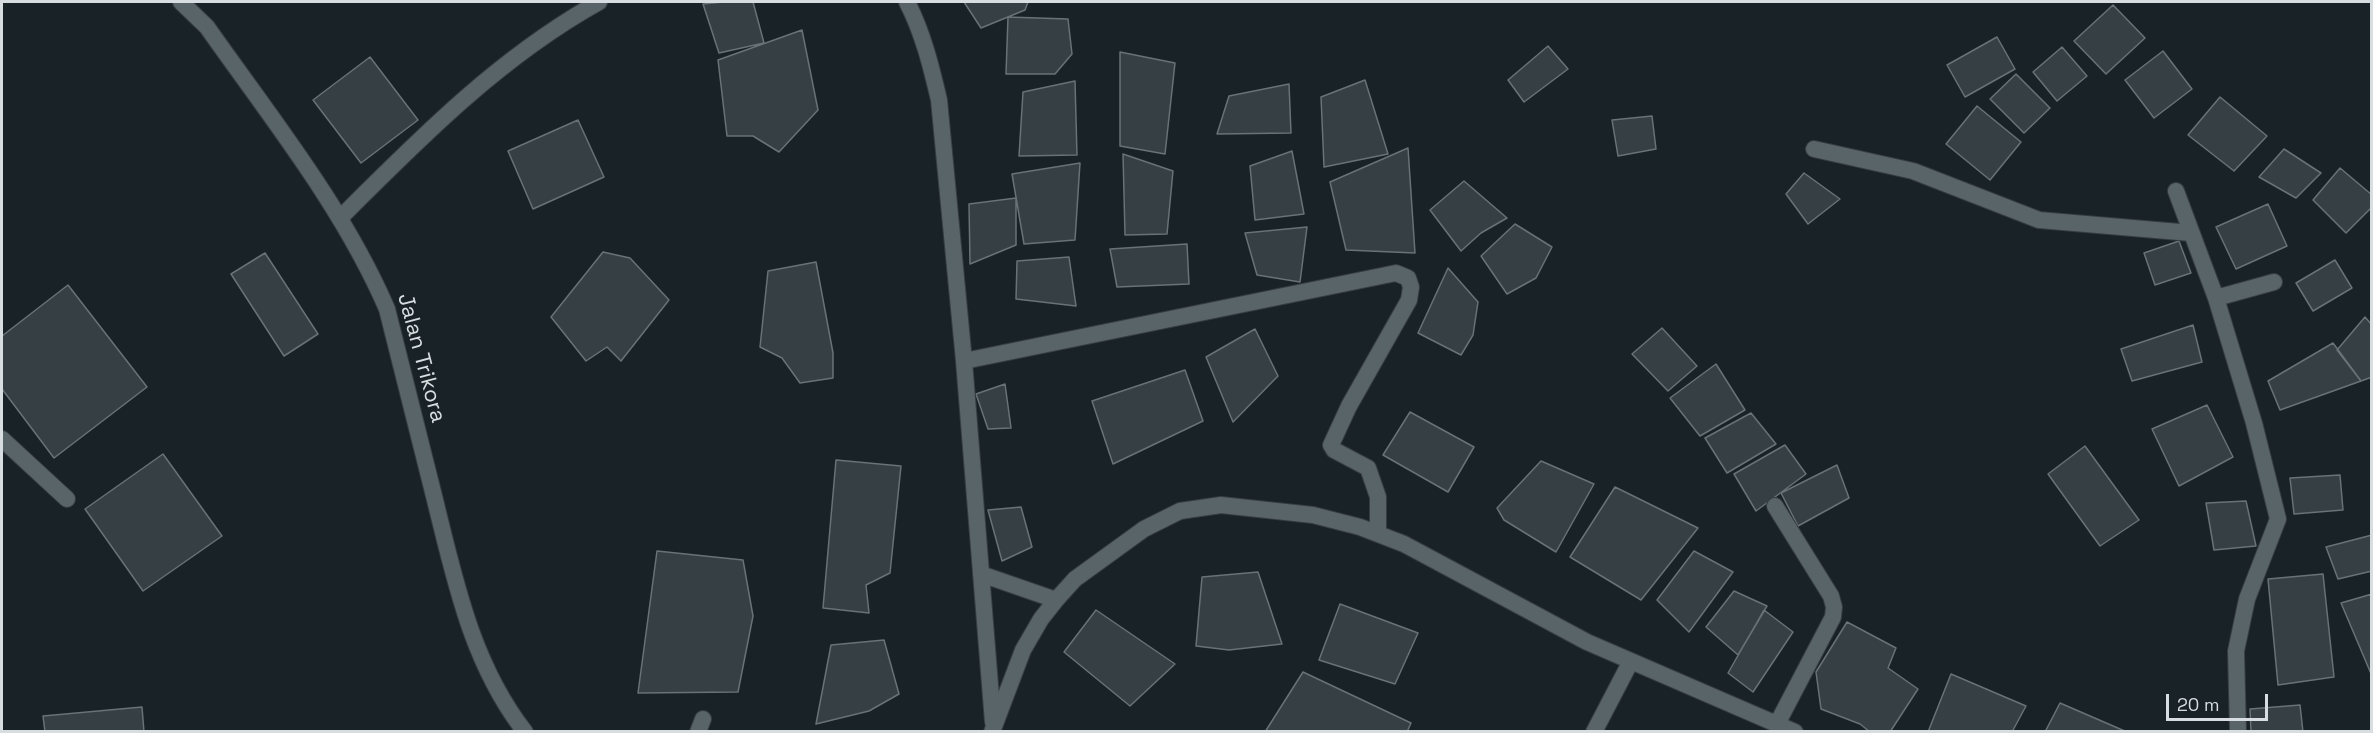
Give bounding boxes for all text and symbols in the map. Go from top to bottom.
street label: Jalan Trikora [391,290,451,426]
scale bar [2169,682,2271,720]
text: 20 m [2177,693,2220,716]

